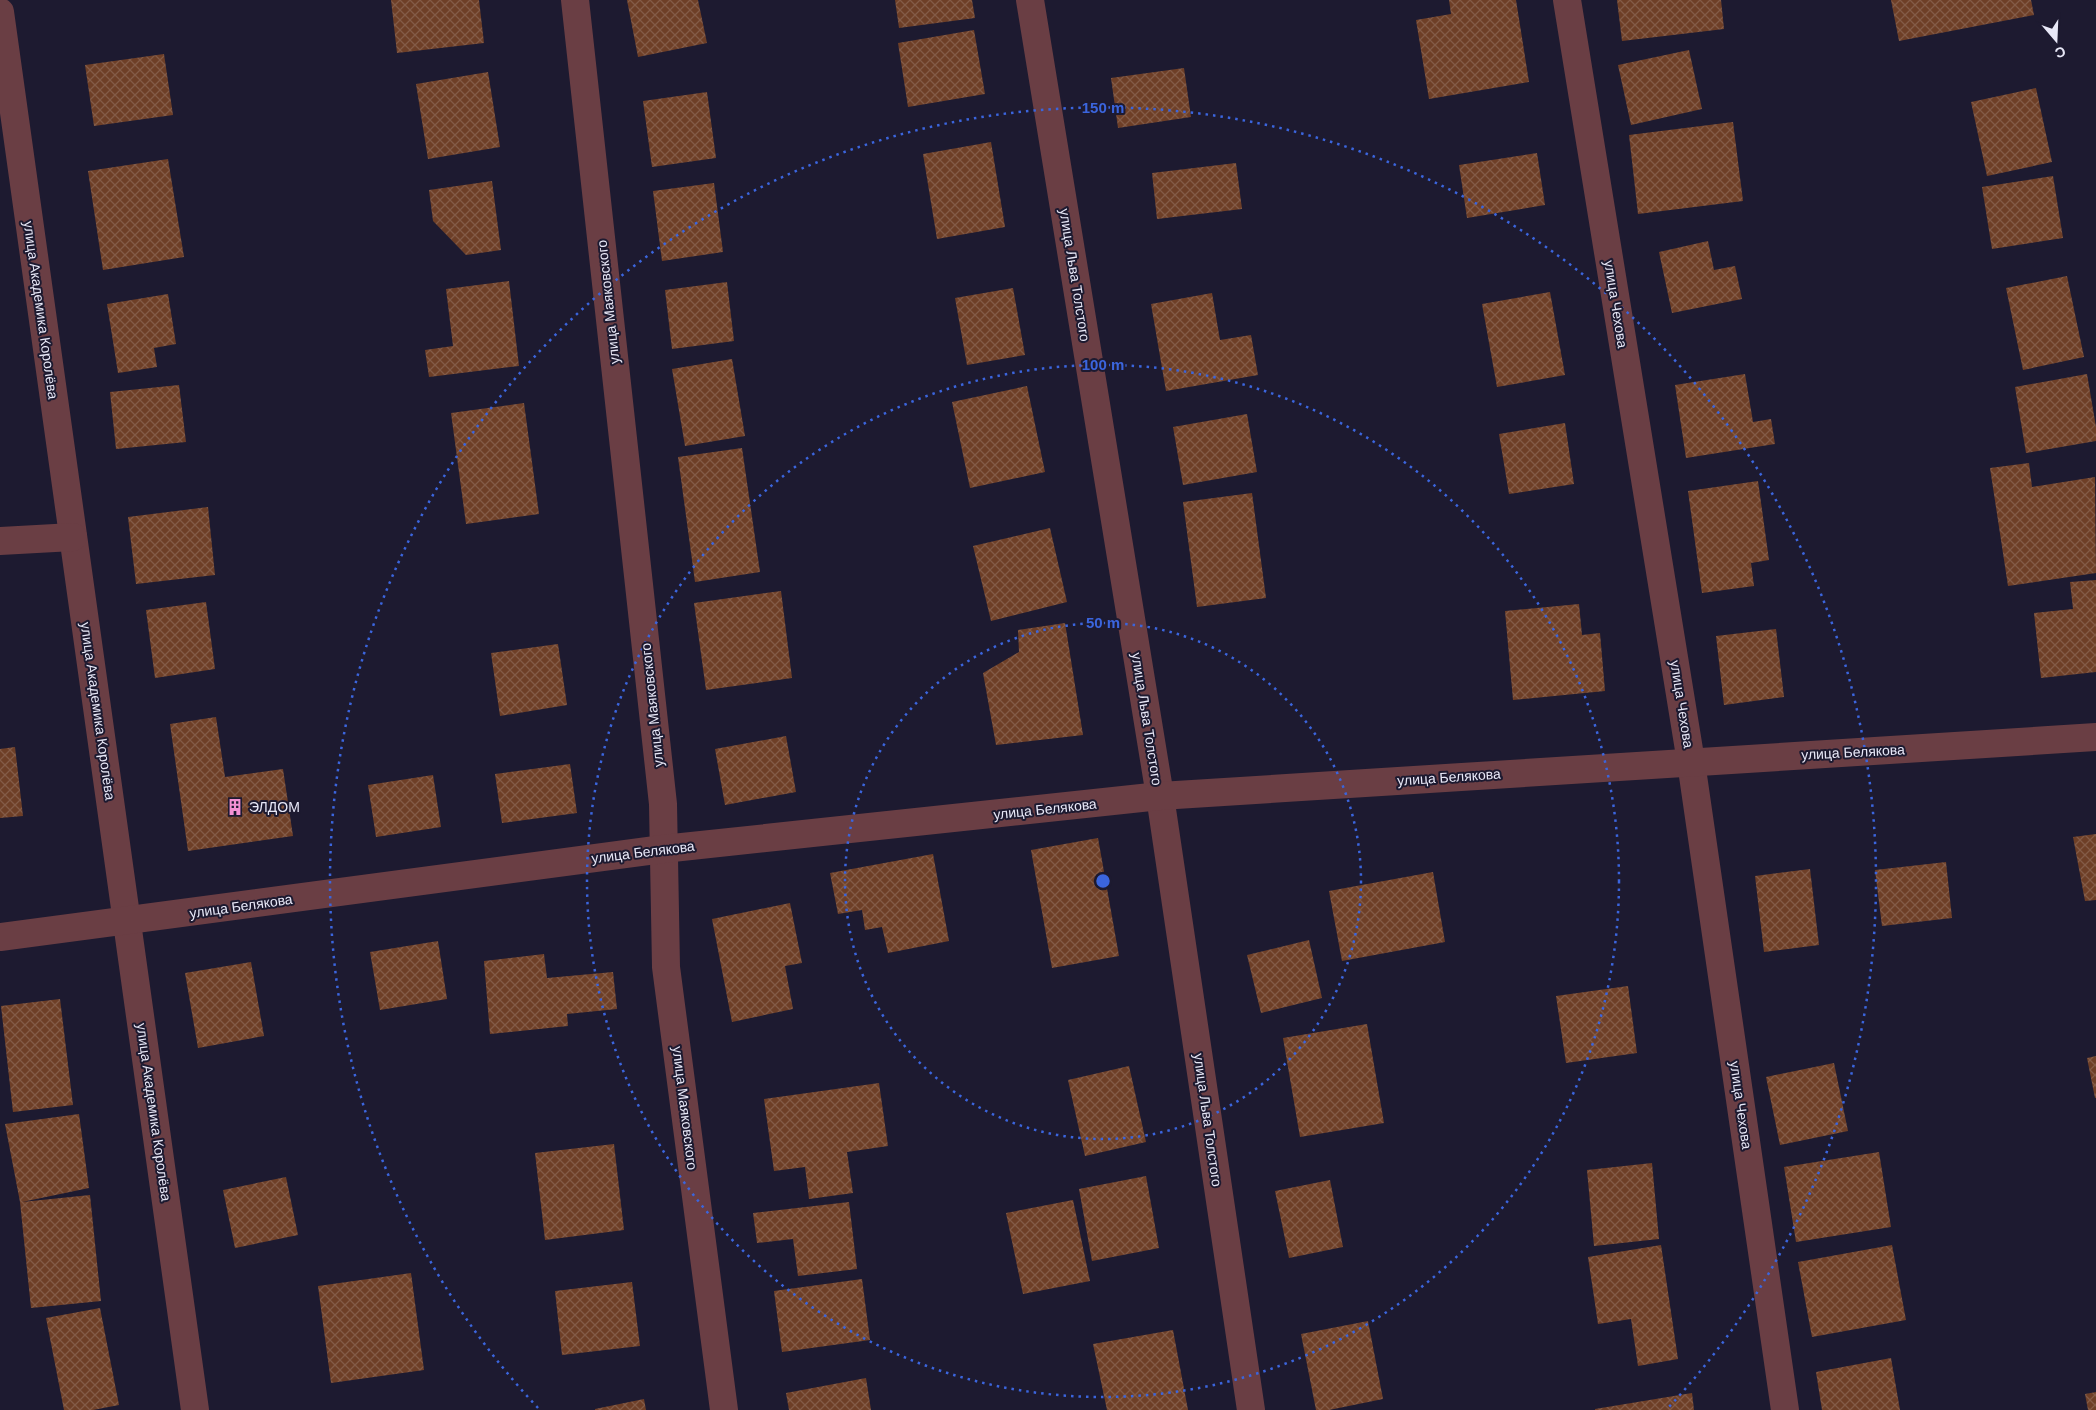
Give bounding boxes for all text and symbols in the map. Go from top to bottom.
north arrow [2031,15,2081,65]
text: С [2053,43,2068,62]
text: 150 m [1082,99,1124,116]
street label: улица Льва Толстого [1057,207,1093,343]
street label: улица Академика Королёва [21,220,61,400]
street label: улица Маяковского [594,239,622,365]
street label: улица Чехова [1601,259,1631,349]
text: 100 m [1082,356,1124,373]
text: 50 m [1086,614,1120,631]
street label: улица Академика Королёва [78,621,118,801]
street label: улица Маяковского [638,642,666,768]
street label: улица Льва Толстого [1129,651,1165,787]
street label: улица Чехова [1667,659,1697,749]
street label: улица Белякова [1801,741,1905,763]
street label: улица Белякова [1397,765,1502,789]
street label: улица Белякова [993,796,1098,822]
building icon: ЭЛДОМ [225,797,245,817]
place label: ЭЛДОМ [249,799,300,815]
street label: улица Белякова [591,838,696,866]
centre of rings [1094,872,1112,890]
street label: улица Белякова [189,891,294,921]
street label: улица Академика Королёва [134,1022,174,1202]
street label: улица Маяковского [669,1045,701,1171]
street label: улица Льва Толстого [1191,1052,1225,1188]
street label: улица Чехова [1727,1060,1755,1150]

